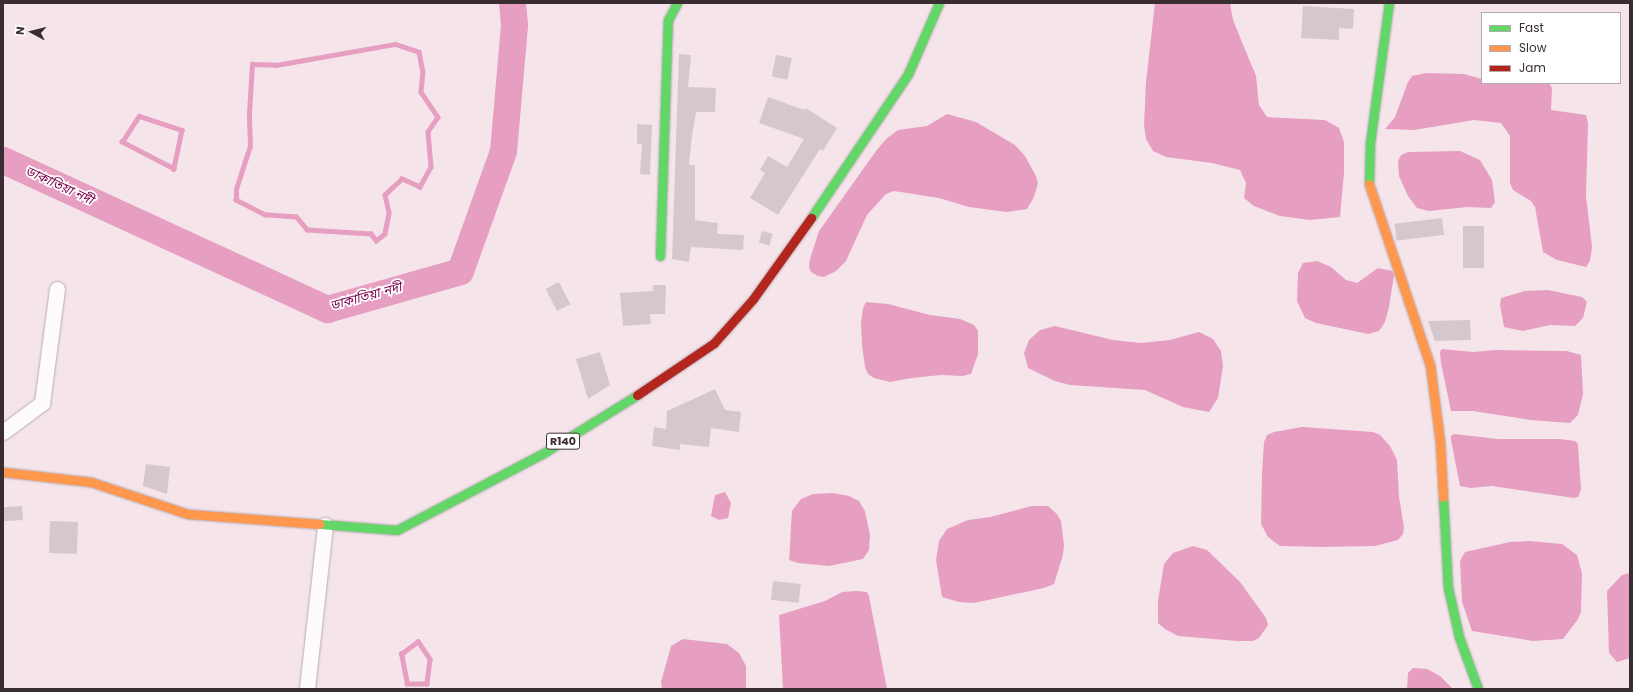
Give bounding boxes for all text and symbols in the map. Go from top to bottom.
north arrow [12,12,52,52]
legend [1481,12,1621,84]
text: Fast [1519,19,1544,36]
text: N [12,25,29,36]
text: Slow [1519,39,1547,56]
text: Jam [1519,59,1546,76]
water label: ডাকাতিয়া নদী [23,163,95,209]
water label: ডাকাতিয়া নদী [329,280,403,314]
road number: R140 [546,432,580,450]

